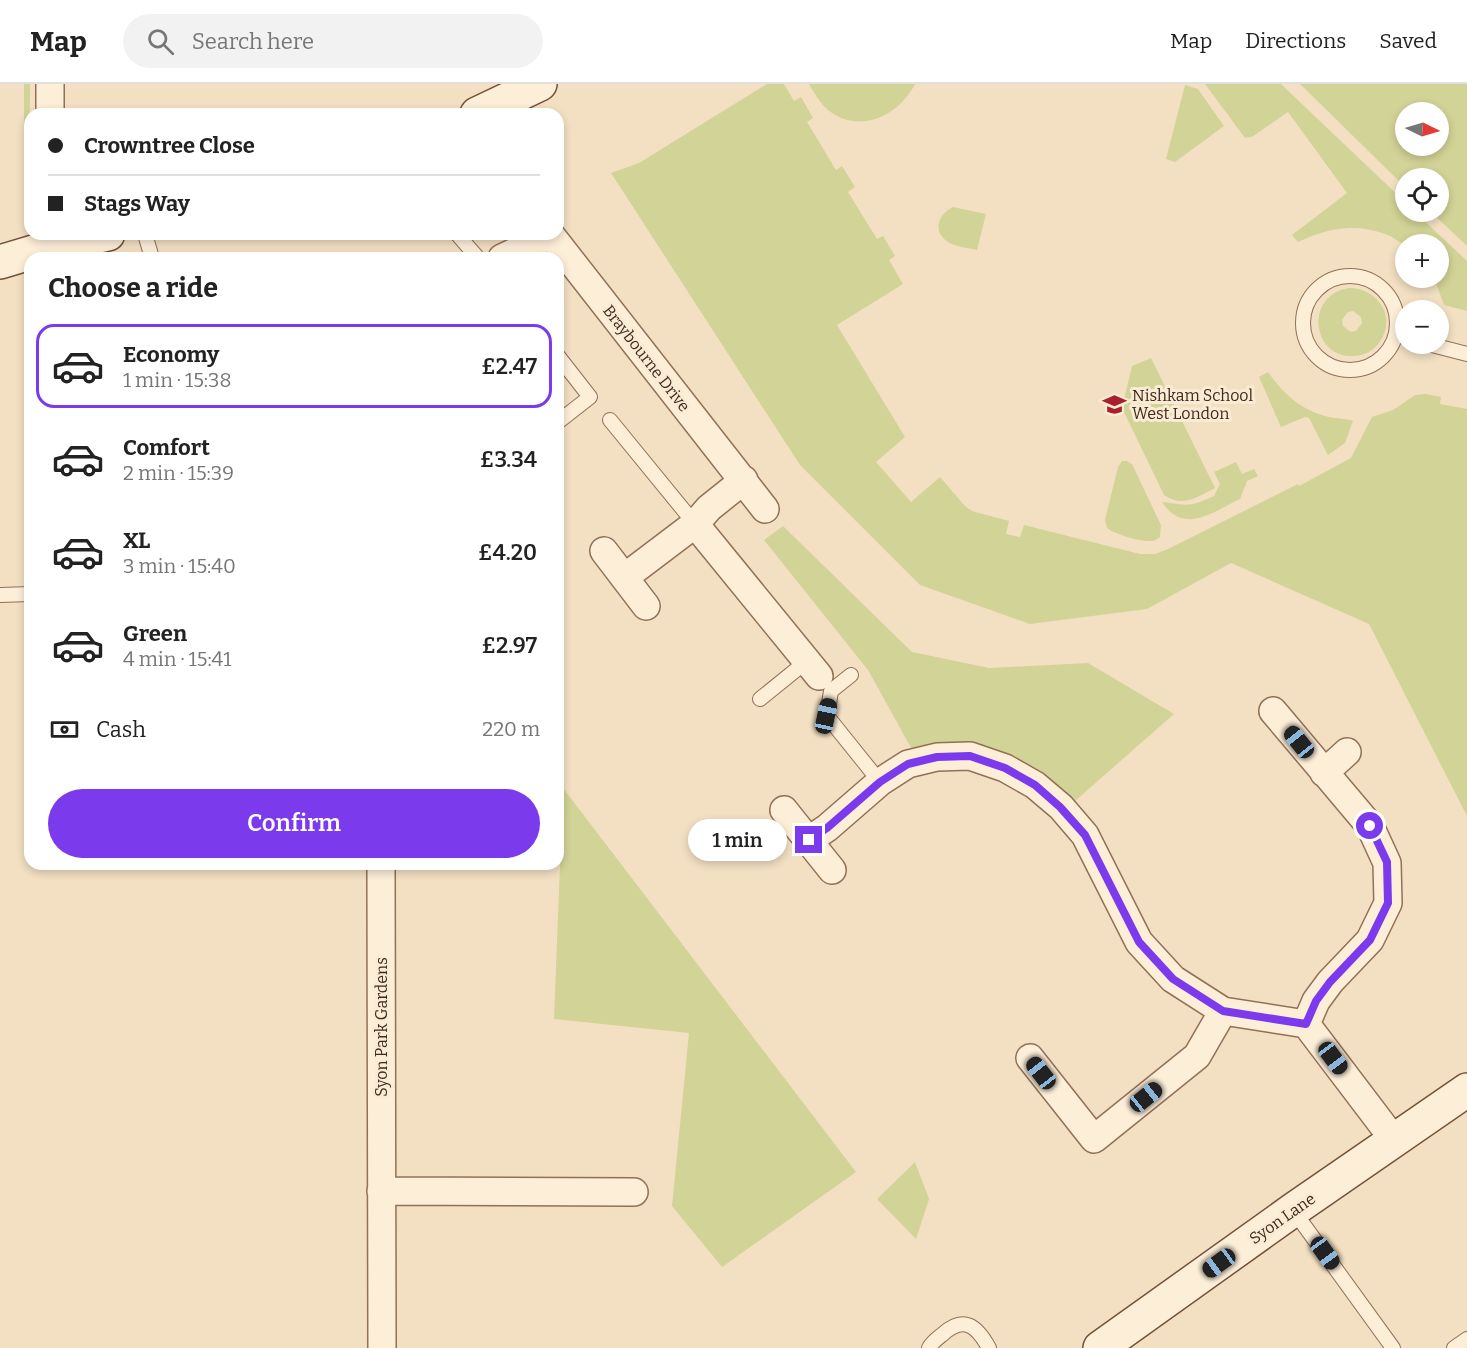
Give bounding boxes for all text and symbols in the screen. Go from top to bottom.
search box [123,14,543,68]
text: Map [30,25,87,58]
icon: search [144,25,177,58]
text: Search here [192,28,314,55]
text: Map [1170,28,1212,54]
text: Directions [1245,28,1346,54]
text: Saved [1379,28,1437,54]
north arrow [1395,102,1449,156]
map controls [1395,102,1449,354]
text: Crowntree Close [84,132,255,159]
button: locate [1395,168,1449,222]
text: Stags Way [84,190,190,217]
button: + [1395,234,1449,288]
text: Choose a ride [48,272,218,304]
button: − [1395,300,1449,354]
street label: Braybourne Drive [599,301,694,415]
icon: car [51,339,105,393]
text: Economy [123,341,219,368]
text: £2.47 [481,353,537,380]
text: 1 min · 15:38 [123,368,231,392]
place label: Nishkam School West London [1132,386,1254,423]
school or university icon: Nishkam School West London [1101,391,1127,417]
icon: car [51,432,105,486]
text: Comfort [123,434,210,461]
text: £3.34 [480,446,537,473]
text: 2 min · 15:39 [123,461,234,485]
icon: car [51,525,105,579]
text: XL [123,527,150,554]
text: £4.20 [478,539,537,566]
text: 3 min · 15:40 [123,554,236,578]
icon: car [51,618,105,672]
text: Green [123,620,187,647]
text: £2.97 [482,632,537,659]
text: 4 min · 15:41 [123,647,231,671]
car [813,697,839,735]
icon: cash [48,713,81,746]
text: Cash [96,716,146,743]
text: 220 m [482,717,540,741]
car [1281,722,1317,762]
button: Confirm [48,789,540,858]
route start [1356,812,1383,839]
callout: 1 min [689,819,788,861]
route end [795,826,822,853]
text: 1 min [712,828,763,852]
street label: Syon Park Gardens [372,957,391,1097]
car [1315,1038,1351,1078]
car [1023,1053,1059,1093]
car [1126,1079,1166,1115]
street label: Syon Lane [1246,1189,1319,1248]
car [1307,1233,1343,1273]
car [1199,1245,1239,1281]

